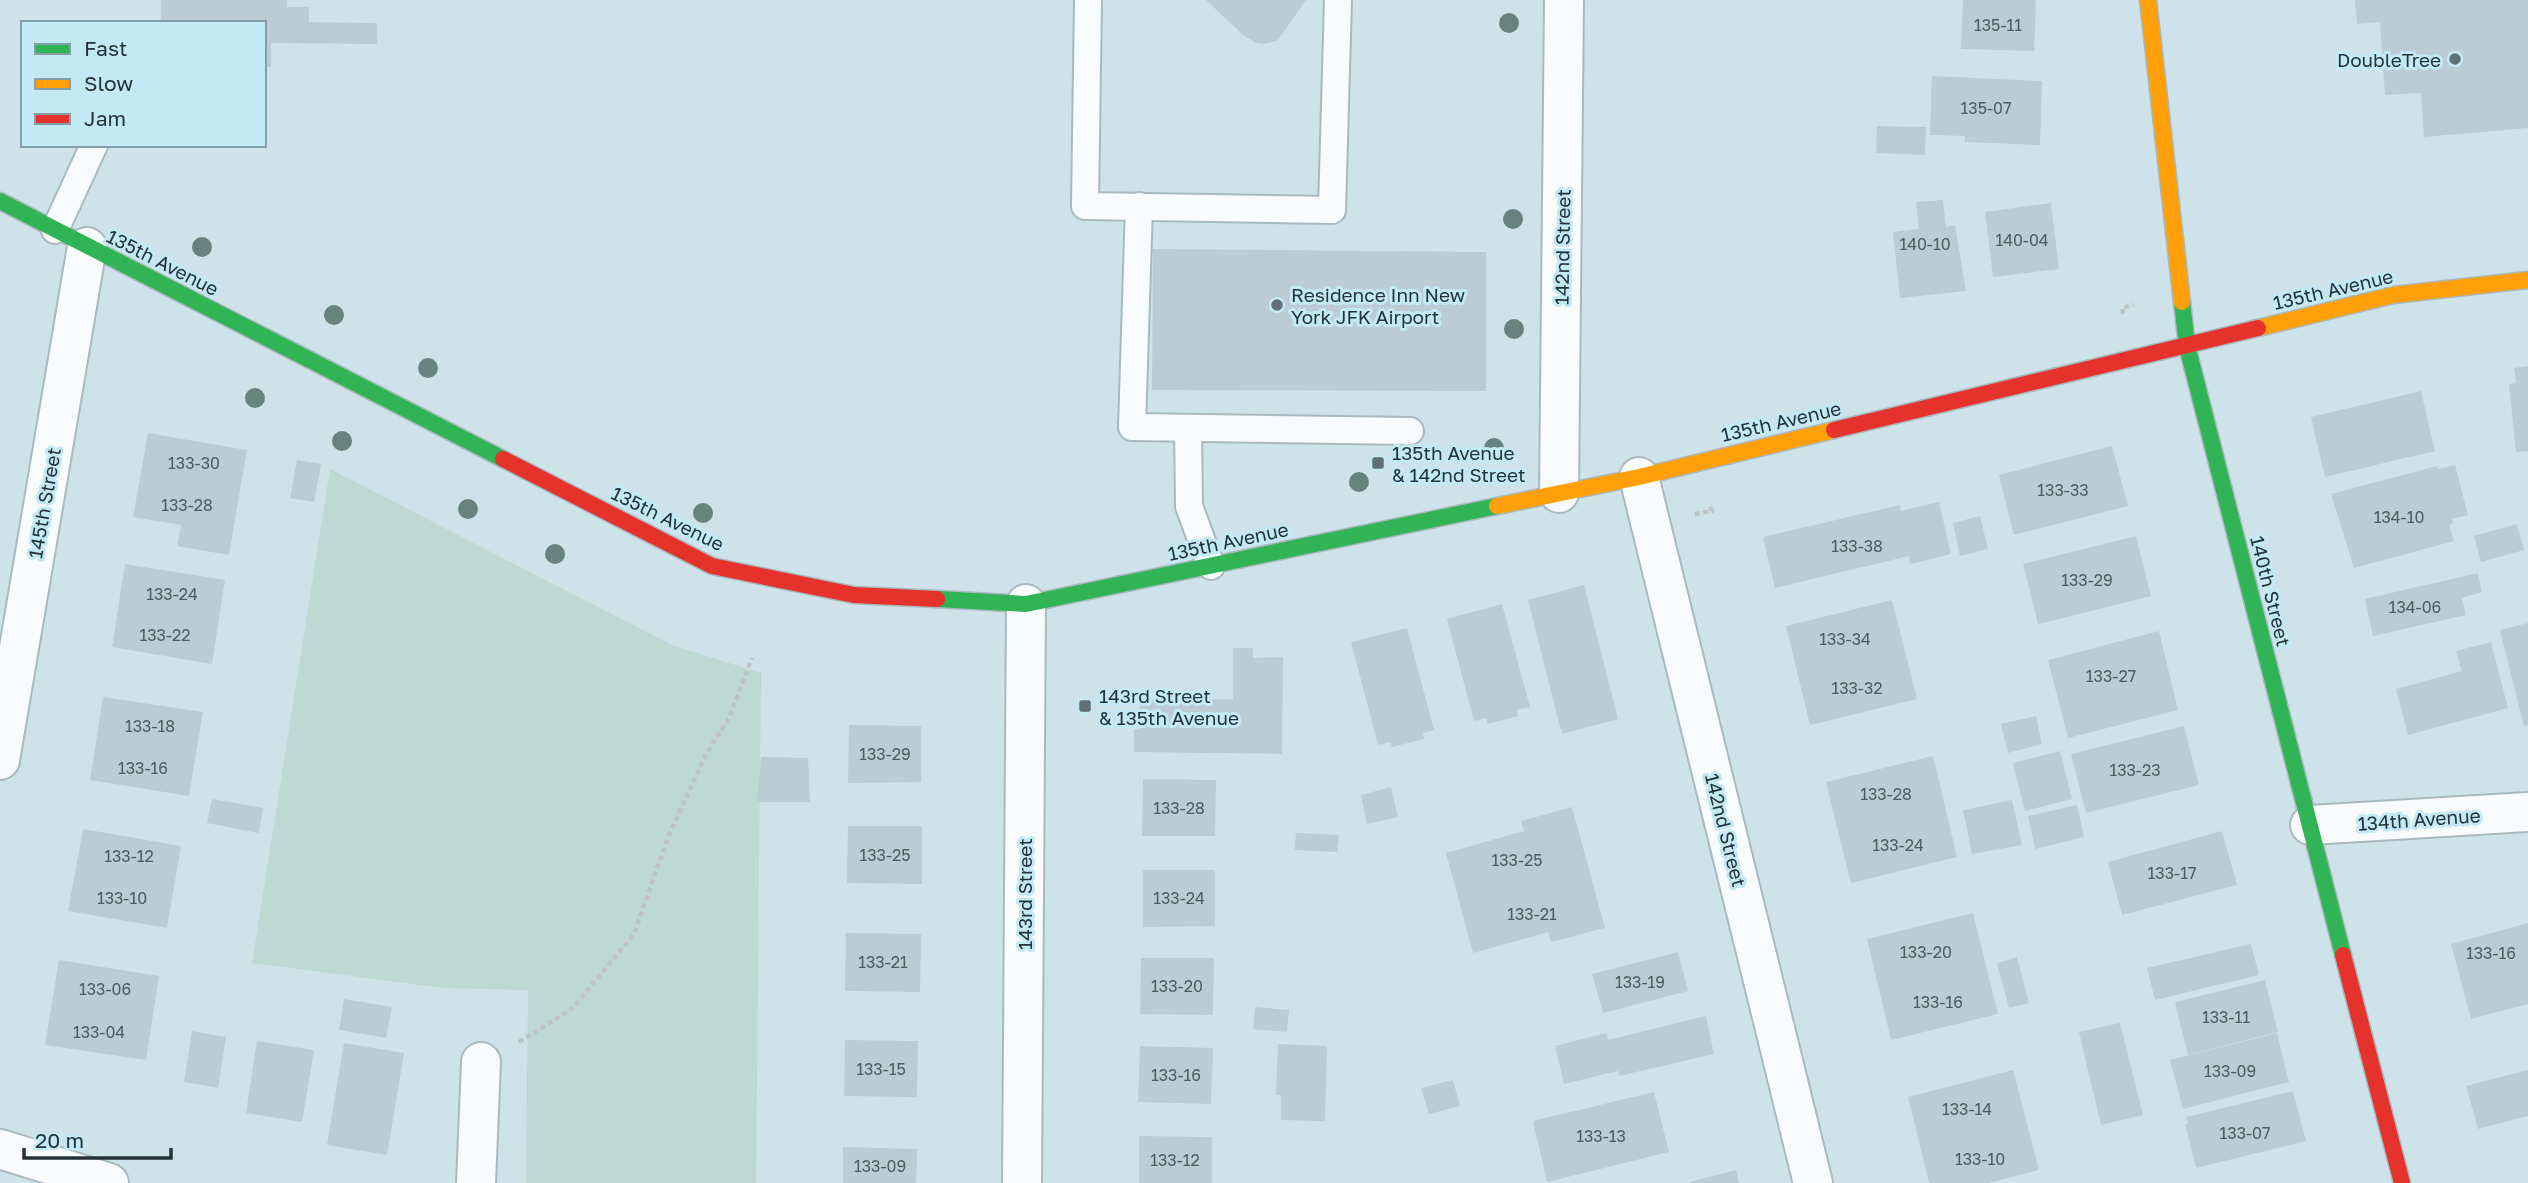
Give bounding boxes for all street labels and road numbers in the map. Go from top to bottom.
street label: 142nd Street [1549,189,1575,305]
street label: 135th Avenue [103,224,223,300]
street label: 135th Avenue [2271,264,2395,314]
street label: 135th Avenue [1719,396,1843,446]
street label: 145th Street [23,446,65,560]
street label: 135th Avenue [608,481,728,555]
street label: 135th Avenue [1166,517,1290,565]
street label: 140th Street [2246,533,2296,649]
street label: 142nd Street [1701,771,1751,889]
street label: 134th Avenue [2357,803,2481,835]
street label: 143rd Street [1013,838,1036,950]

